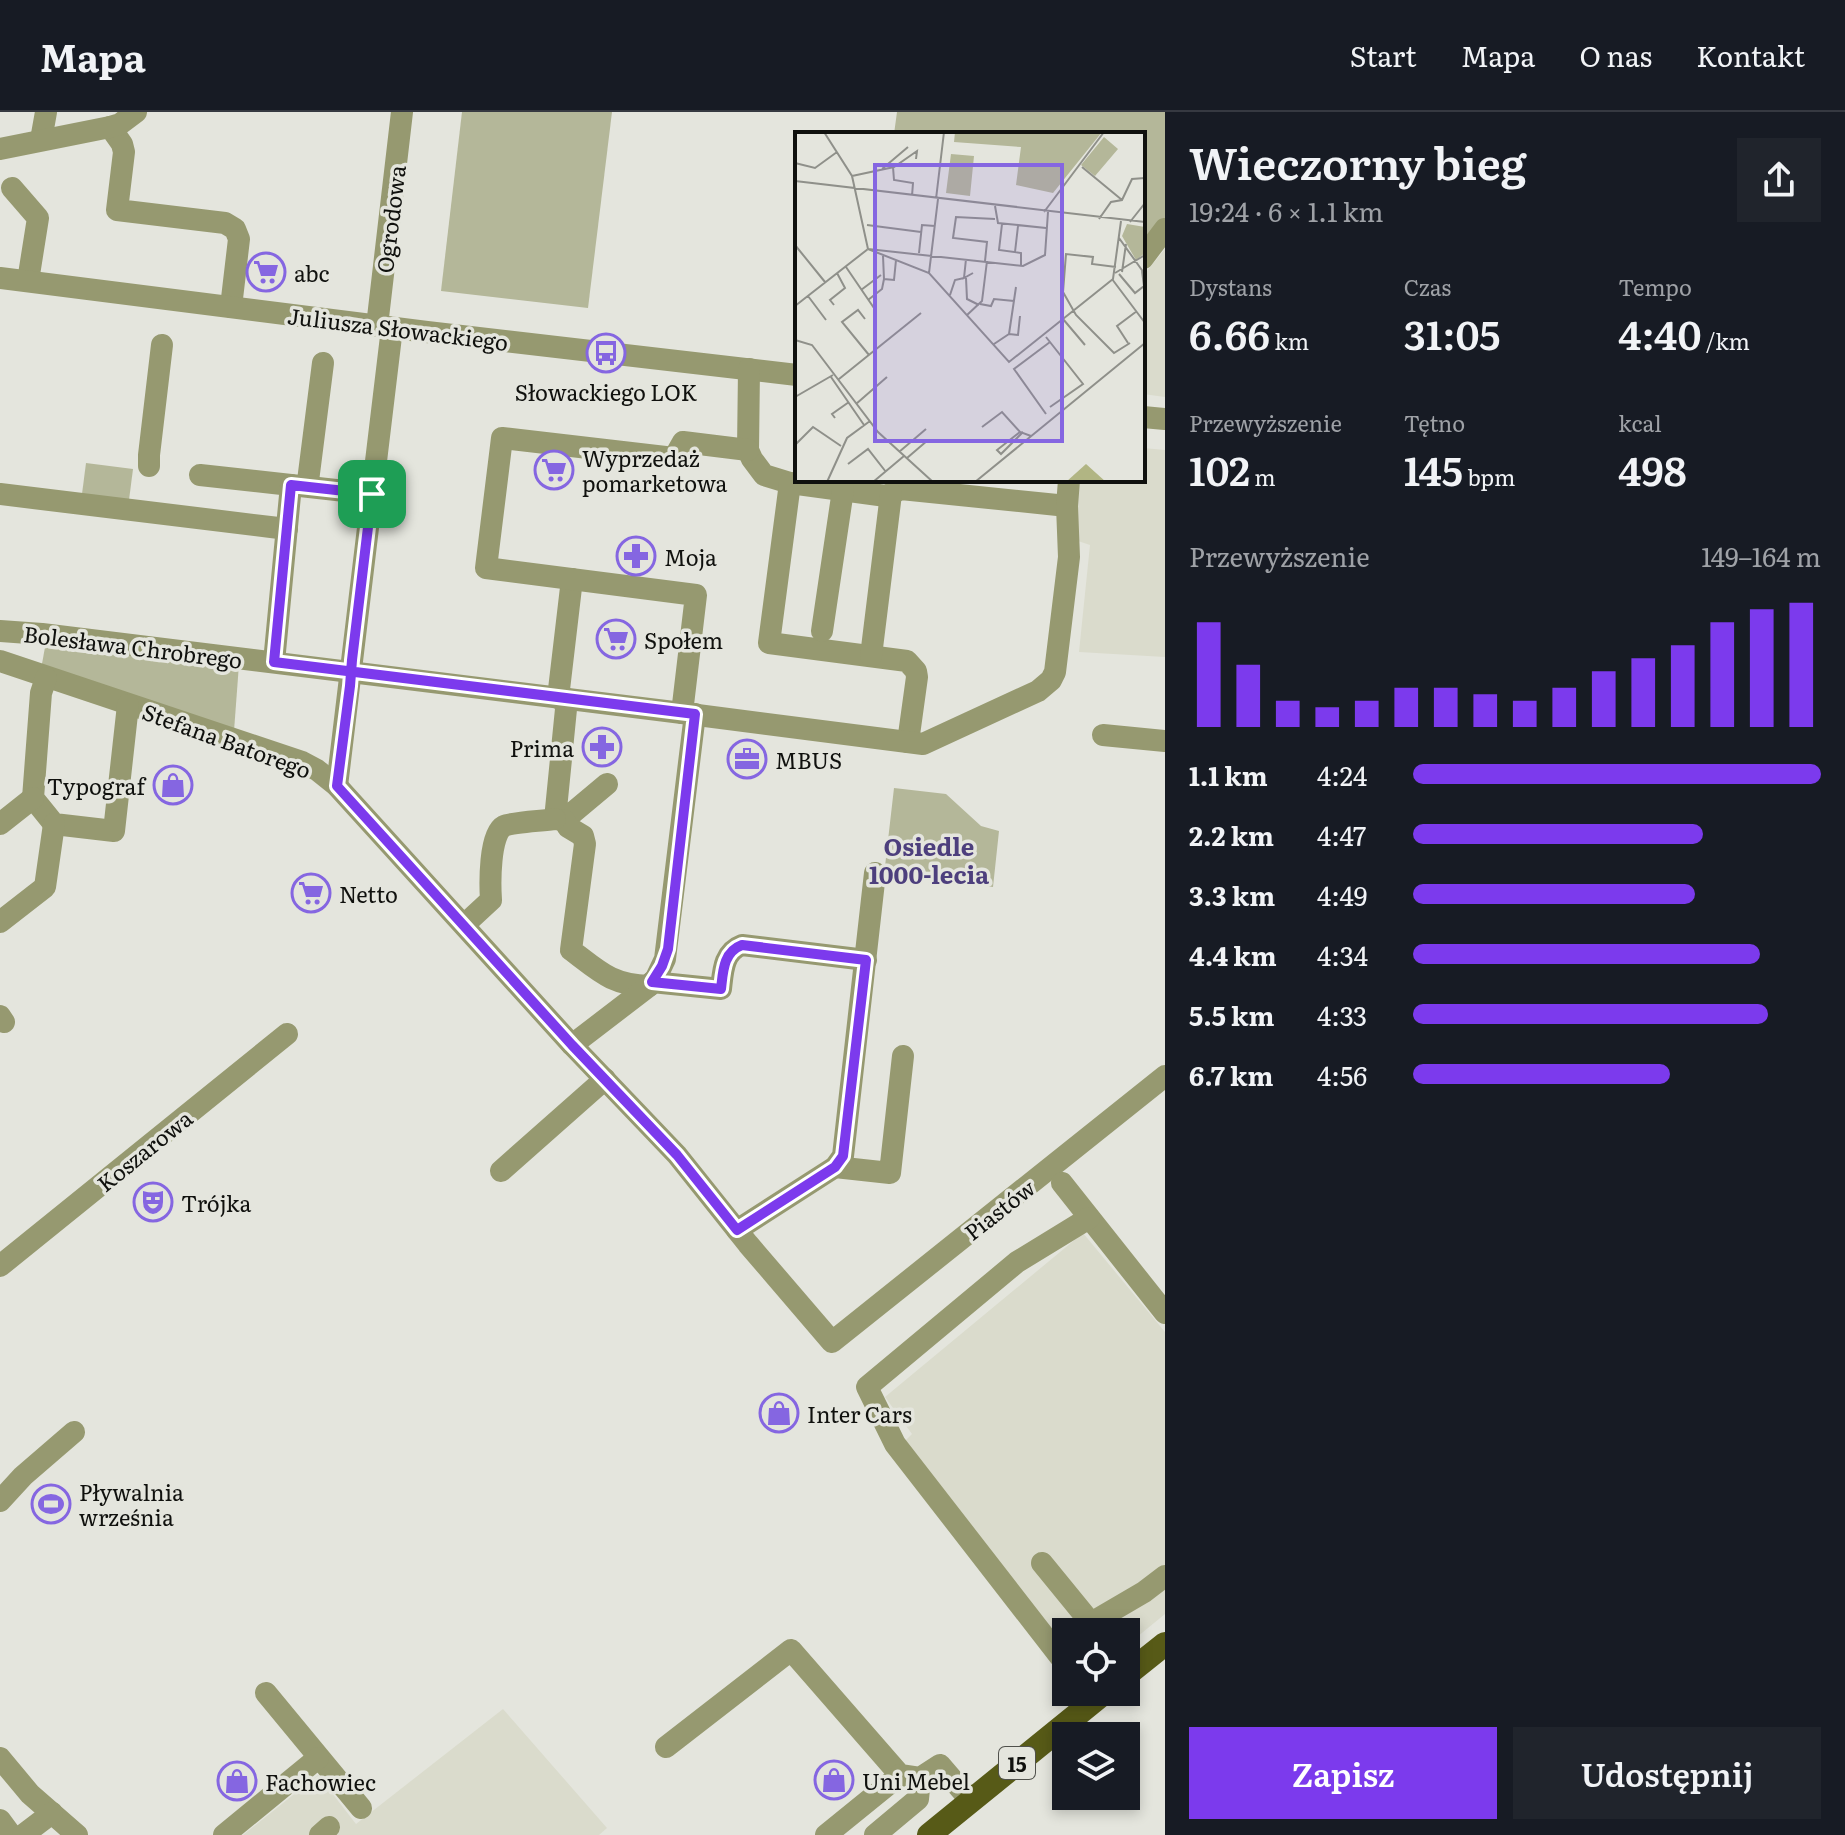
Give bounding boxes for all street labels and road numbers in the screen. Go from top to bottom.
street label: Ogrodowa [367,163,413,275]
street label: Juliusza Słowackiego [286,298,510,358]
street label: Bolesława Chrobrego [22,616,244,676]
street label: Stefana Batorego [138,694,316,786]
street label: Koszarowa [89,1101,199,1199]
street label: Piastów [956,1171,1042,1247]
road number: 15 [999,1747,1035,1779]

